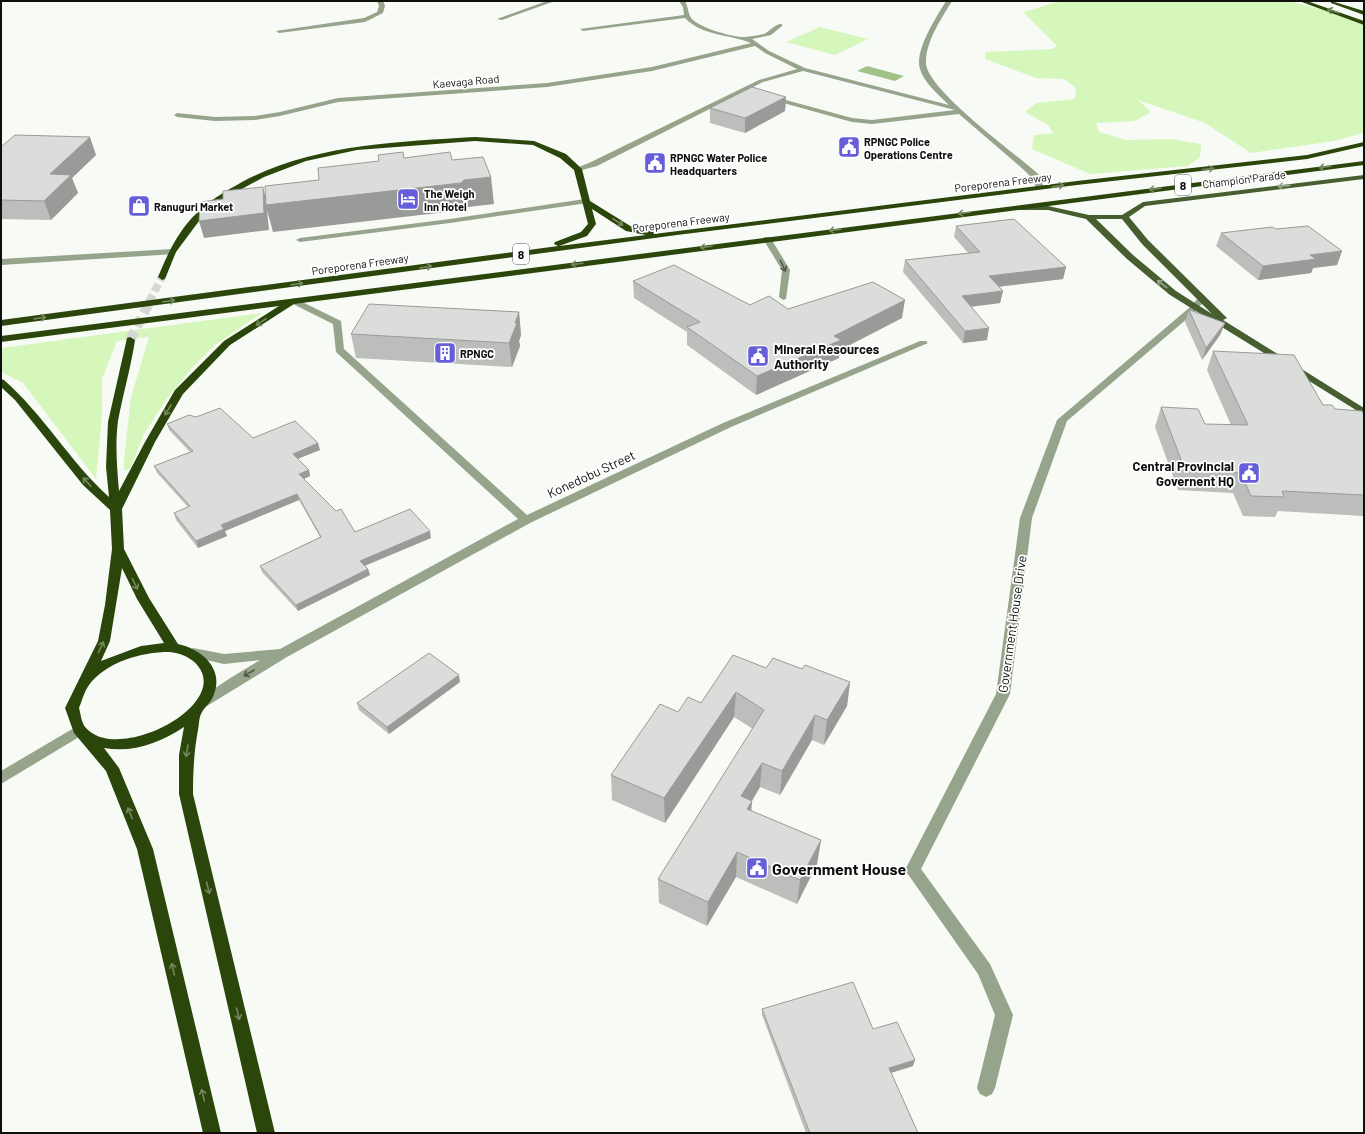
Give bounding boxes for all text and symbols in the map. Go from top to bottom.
one-way arrow [1328,6,1340,14]
street label: Kaevaga Road [432,72,500,90]
public building icon: RPNGC Police Operations Centre [836,134,862,160]
place label: RPNGC Police Operations Centre [864,135,953,161]
public building icon: RPNGC Water Police Headquarters [642,150,668,176]
place label: RPNGC Water Police Headquarters [670,151,767,177]
one-way arrow [1319,163,1332,171]
one-way arrow [1201,165,1214,172]
street label: Champion Parade [1202,167,1287,191]
street label: Poreporena Freeway [954,170,1052,194]
road number: 8 [1175,175,1191,195]
one-way arrow [1052,182,1065,190]
one-way arrow [1277,182,1290,189]
one-way arrow [1149,185,1162,193]
hotel icon: The Weigh Inn Hotel [395,186,421,212]
place label: The Weigh Inn Hotel [424,187,475,213]
shop icon: Ranuguri Market [126,193,152,219]
place label: Ranuguri Market [154,200,233,213]
street label: Poreporena Freeway [632,210,730,234]
one-way arrow [958,210,971,217]
one-way arrow [612,218,623,226]
one-way arrow [829,226,842,234]
one-way arrow [700,243,713,251]
road number: 8 [513,244,529,264]
street label: Poreporena Freeway [311,251,409,277]
one-way arrow [571,260,584,268]
one-way arrow [780,260,787,272]
one-way arrow [419,263,432,271]
one-way arrow [290,280,303,288]
one-way arrow [1157,280,1168,289]
one-way arrow [162,297,175,305]
one-way arrow [33,314,46,322]
one-way arrow [256,318,267,326]
building icon: RPNGC [432,340,458,366]
place label: Mineral Resources Authority [774,341,880,372]
public building icon: Mineral Resources Authority [745,343,771,369]
place label: RPNGC [460,347,494,360]
one-way arrow [164,404,172,415]
street label: Konedobu Street [545,447,637,501]
place label: Central Provincial Governent HQ [1132,458,1234,489]
public building icon: Central Provincial Governent HQ [1236,460,1262,486]
one-way arrow [83,477,92,488]
street label: Government House Drive [994,554,1030,694]
one-way arrow [132,577,139,589]
one-way arrow [98,641,105,653]
one-way arrow [243,670,255,678]
one-way arrow [183,744,191,757]
one-way arrow [126,807,134,819]
public building icon: Government House [744,855,770,881]
place label: Government House [772,859,906,878]
one-way arrow [205,881,213,894]
one-way arrow [169,962,176,975]
one-way arrow [235,1007,242,1020]
one-way arrow [198,1089,206,1102]

